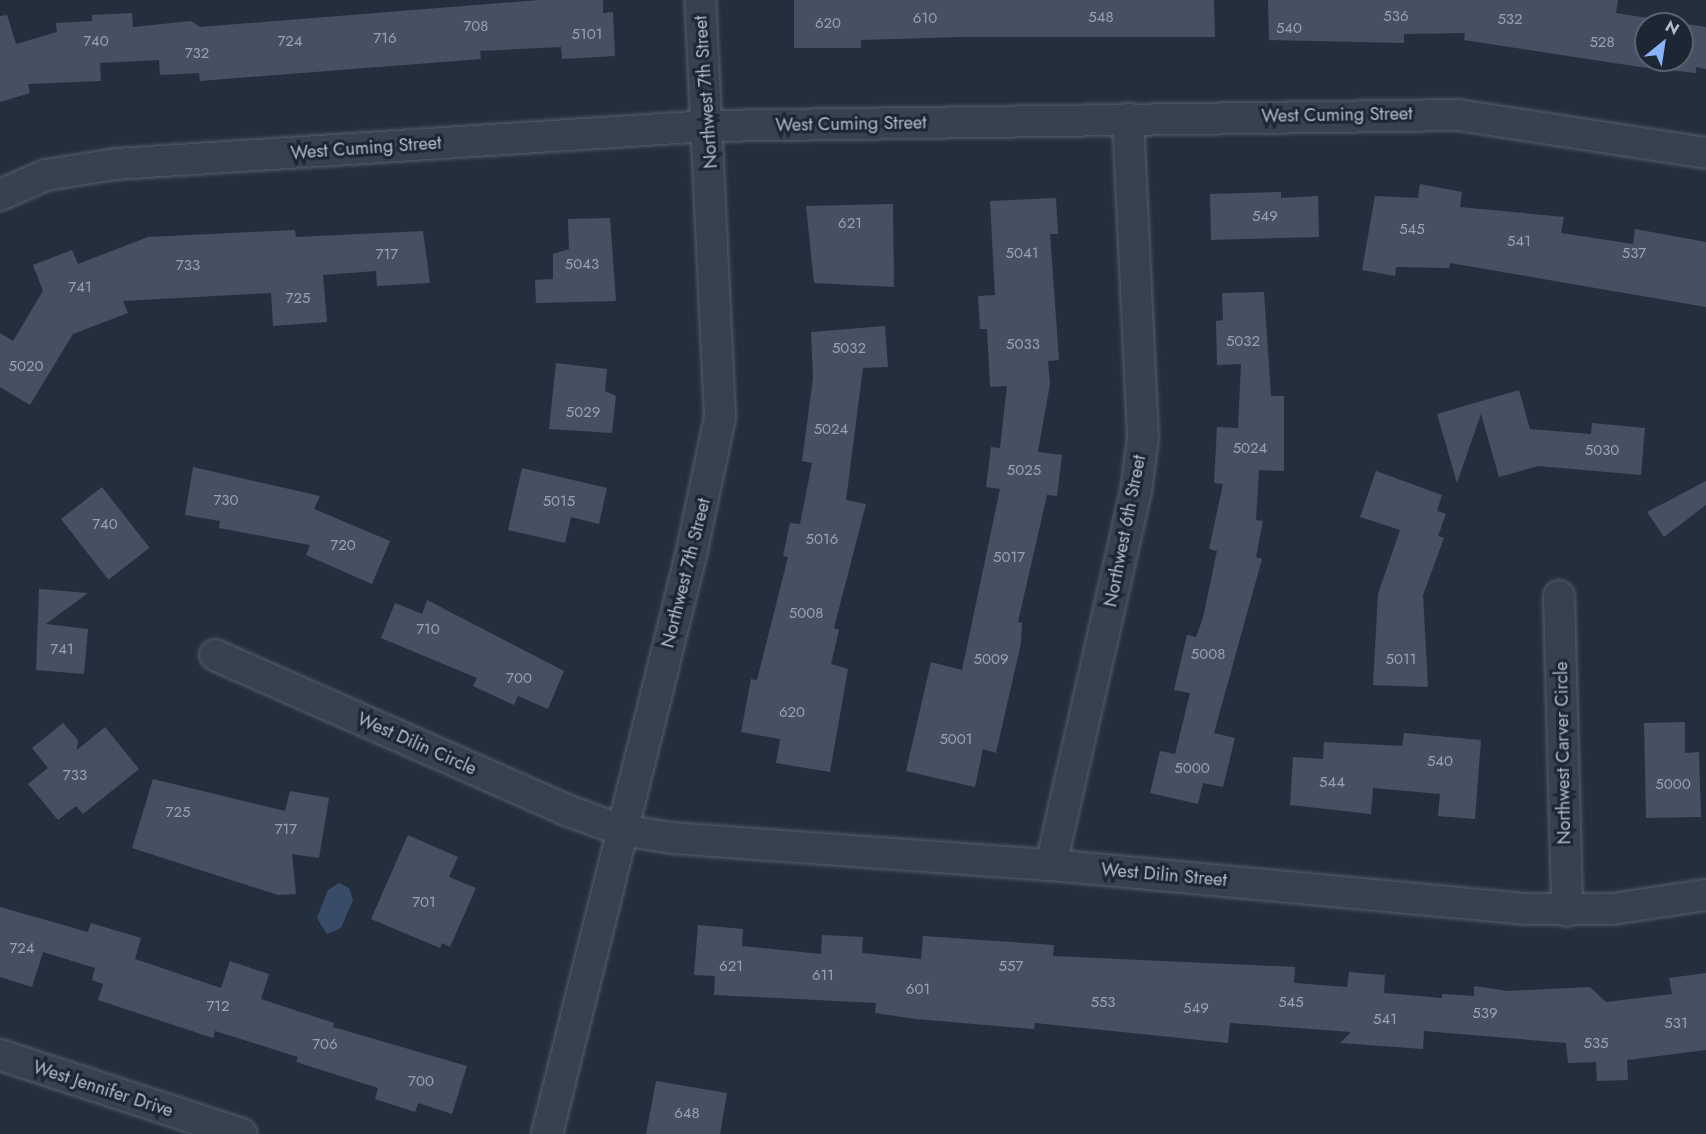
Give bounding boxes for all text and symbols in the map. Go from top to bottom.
house number: 536 [1383,8,1409,26]
house number: 548 [1088,9,1114,27]
house number: 610 [913,10,937,28]
house number: 532 [1497,11,1523,29]
north arrow [1634,12,1694,72]
street label: Northwest 7th Street [690,15,722,169]
house number: 620 [815,15,841,33]
text: N [1661,15,1684,41]
house number: 708 [463,18,489,36]
house number: 540 [1276,20,1302,38]
house number: 5101 [572,26,602,44]
house number: 716 [373,30,397,48]
house number: 740 [83,33,109,51]
house number: 724 [277,33,303,51]
house number: 528 [1589,34,1615,52]
house number: 732 [185,45,209,63]
street label: West Cuming Street [1261,103,1413,127]
street label: West Cuming Street [775,112,927,136]
street label: West Cuming Street [290,132,442,164]
house number: 549 [1252,208,1278,226]
house number: 621 [838,215,862,233]
house number: 545 [1399,221,1425,239]
house number: 541 [1507,233,1531,251]
house number: 5041 [1006,245,1038,263]
house number: 537 [1622,245,1646,263]
house number: 717 [376,246,398,264]
house number: 5043 [565,256,599,274]
house number: 733 [176,257,200,275]
house number: 741 [68,279,92,297]
house number: 725 [286,290,310,308]
house number: 5032 [1226,333,1260,351]
house number: 5033 [1006,336,1040,354]
house number: 5032 [832,340,866,358]
house number: 5020 [9,358,43,376]
house number: 5029 [566,404,600,422]
house number: 5024 [814,421,848,439]
house number: 5024 [1233,440,1267,458]
house number: 5030 [1585,442,1619,460]
street label: Northwest 6th Street [1100,453,1150,609]
house number: 5025 [1007,462,1041,480]
house number: 730 [213,492,239,510]
house number: 5015 [543,493,575,511]
street label: Northwest 7th Street [657,496,715,650]
house number: 740 [92,516,118,534]
house number: 5016 [806,531,838,549]
house number: 720 [330,537,356,555]
house number: 5017 [993,549,1025,567]
house number: 5008 [789,605,823,623]
house number: 710 [416,621,440,639]
house number: 741 [50,641,74,659]
house number: 5008 [1191,646,1225,664]
house number: 5009 [973,651,1009,669]
house number: 5011 [1386,651,1416,669]
street label: Northwest Carver Circle [1551,661,1575,845]
house number: 700 [506,670,532,688]
house number: 620 [779,704,805,722]
street label: West Dilin Circle [354,708,480,780]
house number: 5001 [939,731,973,749]
house number: 540 [1427,753,1453,771]
house number: 5000 [1174,760,1210,778]
house number: 733 [63,767,87,785]
house number: 544 [1319,774,1345,792]
house number: 5000 [1655,776,1691,794]
house number: 725 [166,804,190,822]
house number: 717 [275,821,297,839]
street label: West Dilin Street [1100,859,1228,891]
house number: 701 [412,894,436,912]
house number: 724 [9,940,35,958]
house number: 621 [719,958,743,976]
house number: 557 [999,958,1023,976]
house number: 611 [812,967,834,985]
house number: 601 [906,981,930,999]
house number: 553 [1090,994,1116,1012]
house number: 545 [1278,994,1304,1012]
house number: 712 [206,998,230,1016]
house number: 549 [1183,1000,1209,1018]
house number: 539 [1472,1005,1498,1023]
house number: 541 [1373,1011,1397,1029]
house number: 531 [1664,1015,1688,1033]
house number: 535 [1583,1035,1609,1053]
house number: 706 [312,1036,338,1054]
street label: West Jennifer Drive [30,1056,176,1122]
house number: 700 [408,1073,434,1091]
house number: 648 [674,1105,700,1123]

